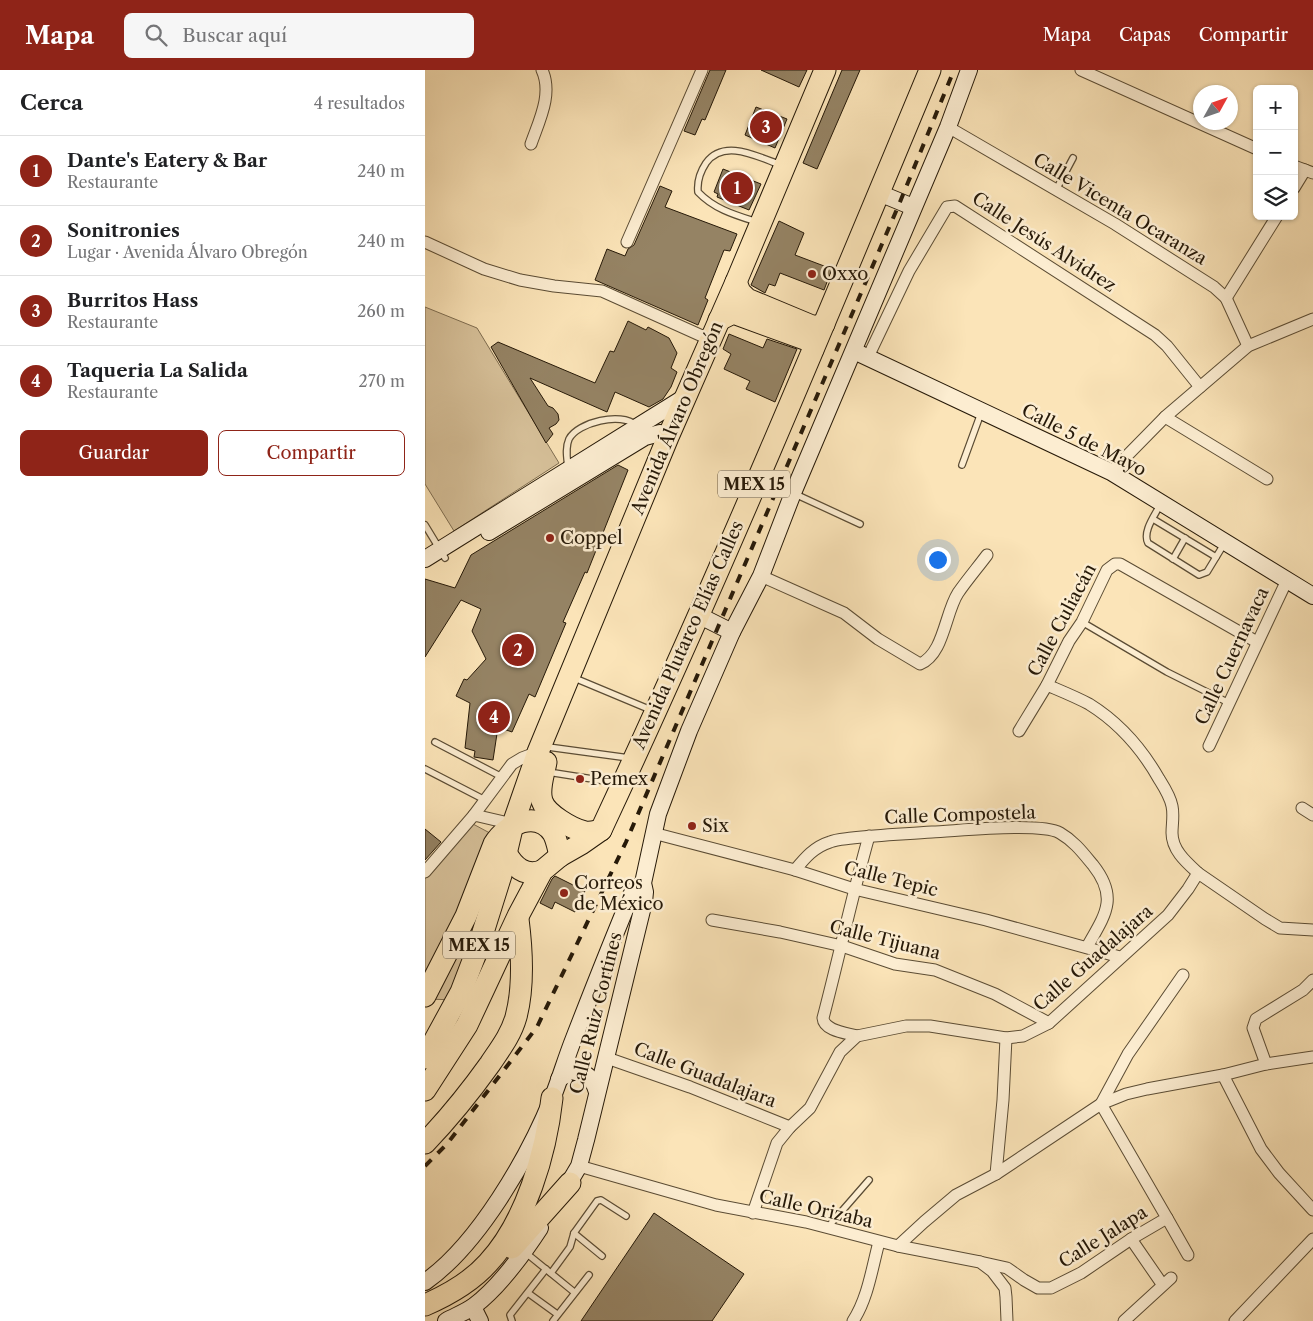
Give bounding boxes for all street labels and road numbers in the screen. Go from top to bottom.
street label: Calle Vicenta Ocaranza [1029,148,1211,270]
street label: Calle Jesús Alvidrez [968,187,1120,297]
street label: Avenida Álvaro Obregón [625,318,728,519]
street label: Calle 5 de Mayo [1018,399,1150,481]
road number: MEX 15 [718,470,790,498]
street label: Avenida Plutarco Elías Calles [627,517,748,753]
street label: Calle Culiacán [1023,560,1101,680]
street label: Calle Cuernavaca [1190,583,1274,728]
street label: Calle Compostela [884,801,1037,829]
street label: Calle Tepic [842,857,940,901]
street label: Calle Guadalajara [1029,900,1158,1016]
street label: Calle Tijuana [827,916,943,965]
street label: Calle Ruiz Cortines [565,930,627,1096]
road number: MEX 15 [443,932,515,958]
street label: Calle Guadalajara [631,1038,780,1112]
street label: Calle Orizaba [757,1185,876,1233]
street label: Calle Jalapa [1055,1201,1152,1273]

